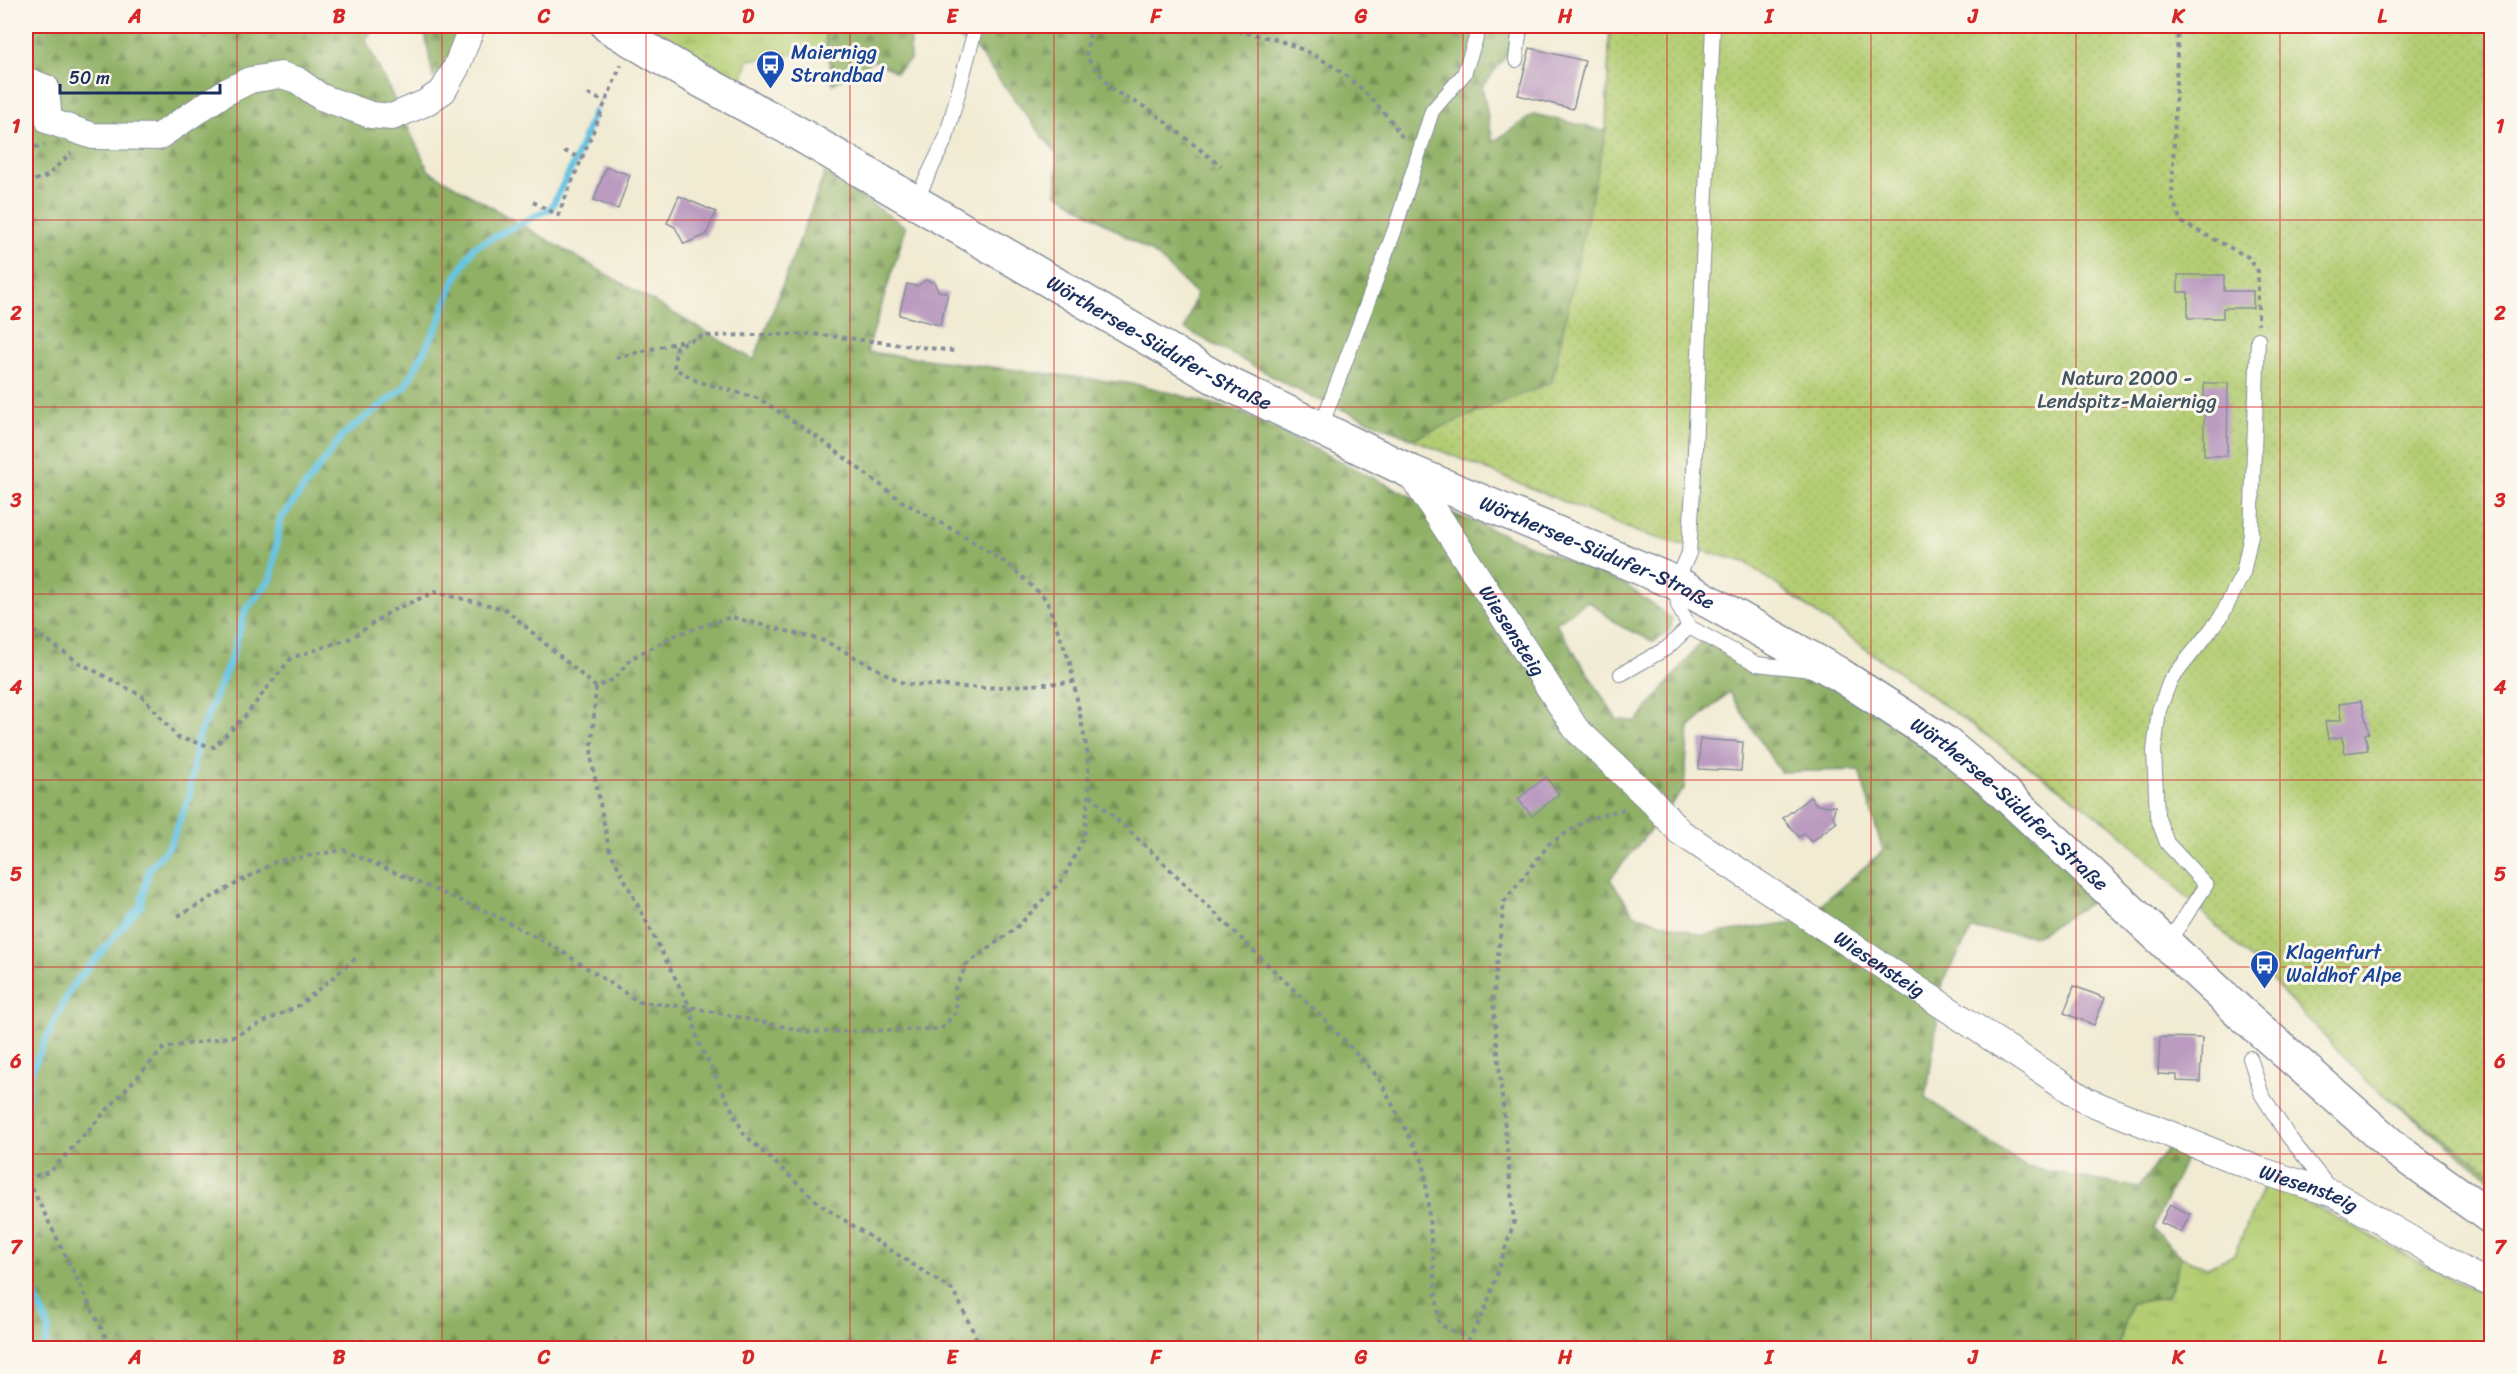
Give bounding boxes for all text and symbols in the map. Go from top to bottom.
text: A [127,0,142,34]
text: B [333,0,346,34]
text: C [537,0,551,34]
text: D [742,0,755,34]
text: E [946,0,959,34]
text: F [1150,0,1163,34]
text: G [1354,0,1368,34]
text: H [1557,0,1573,34]
text: I [1764,0,1775,34]
text: J [1967,0,1979,34]
text: K [2171,0,2186,34]
text: L [2377,0,2387,34]
place label: Maiernigg Strandbad [791,35,885,93]
bus stop icon: Maiernigg Strandbad [754,48,786,90]
scale bar [60,57,220,95]
text: 50 m [69,62,110,94]
text: 1 [12,109,21,144]
text: 1 [2496,109,2505,144]
street label: Wörthersee-Südufer-Straße [1040,266,1278,420]
text: 2 [9,296,22,331]
text: 2 [2493,296,2506,331]
park label: Natura 2000 - Lendspitz-Maiernigg [2037,361,2217,419]
text: 3 [10,483,22,518]
text: 3 [2494,483,2506,518]
street label: Wörthersee-Südufer-Straße [1474,486,1722,620]
street label: Wiesensteig [1469,578,1555,684]
text: 4 [9,670,23,705]
text: 4 [2493,670,2507,705]
street label: Wörthersee-Südufer-Straße [1903,708,2117,900]
text: 5 [10,857,22,892]
text: 5 [2494,857,2506,892]
street label: Wiesensteig [1826,921,1932,1008]
place label: Klagenfurt Waldhof Alpe [2286,935,2402,993]
bus stop icon: Klagenfurt Waldhof Alpe [2249,948,2281,990]
text: 6 [9,1044,22,1079]
text: 6 [2493,1044,2506,1079]
street label: Wiesensteig [2255,1154,2365,1223]
text: 7 [10,1230,23,1265]
text: 7 [2494,1230,2507,1265]
text: A [127,1340,142,1374]
text: B [333,1340,346,1374]
text: C [537,1340,551,1374]
text: D [742,1340,755,1374]
text: E [946,1340,959,1374]
text: F [1150,1340,1163,1374]
text: G [1354,1340,1368,1374]
text: H [1557,1340,1573,1374]
text: I [1764,1340,1775,1374]
text: J [1967,1340,1979,1374]
text: K [2171,1340,2186,1374]
text: L [2377,1340,2387,1374]

